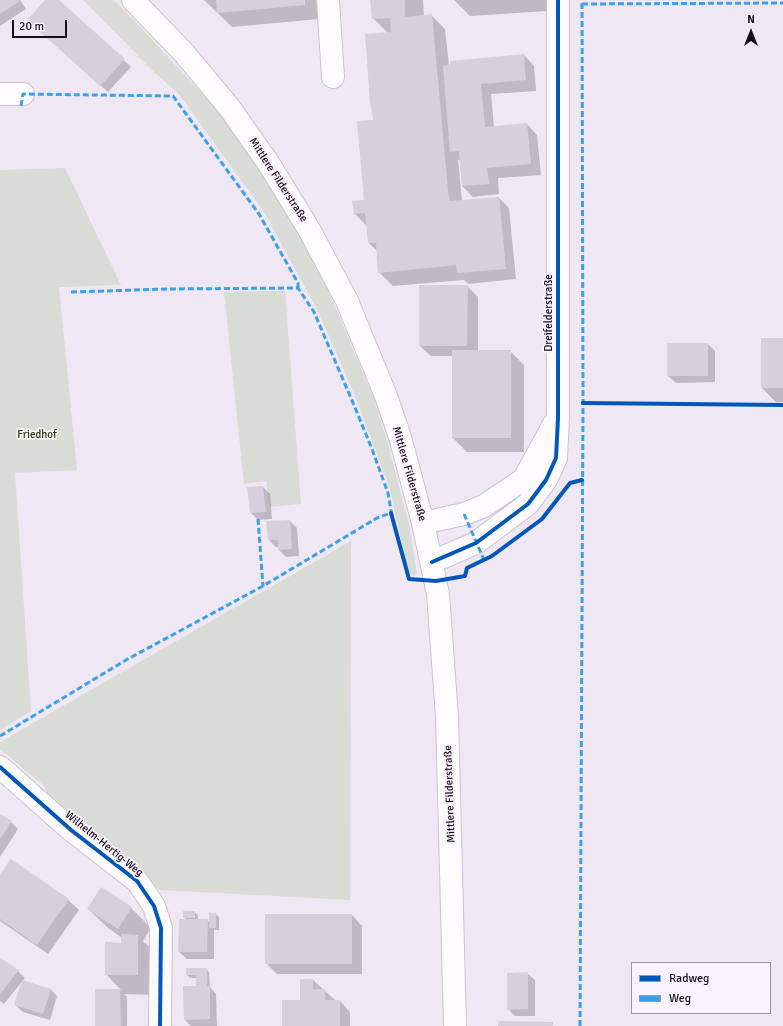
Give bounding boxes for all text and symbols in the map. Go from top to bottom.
scale bar [14,12,69,38]
north arrow [731,12,771,52]
text: N [747,13,755,26]
text: 20 m [19,19,44,34]
street label: Mittlere Filderstraße [246,135,310,225]
street label: Dreifelderstraße [542,274,556,352]
street label: Mittlere Filderstraße [389,425,429,523]
park label: Friedhof [17,428,57,442]
street label: Mittlere Filderstraße [442,745,458,843]
street label: Wilhelm-Hertig-Weg [62,808,146,880]
legend [631,962,771,1014]
text: Radweg [669,971,709,986]
text: Weg [669,991,691,1006]

